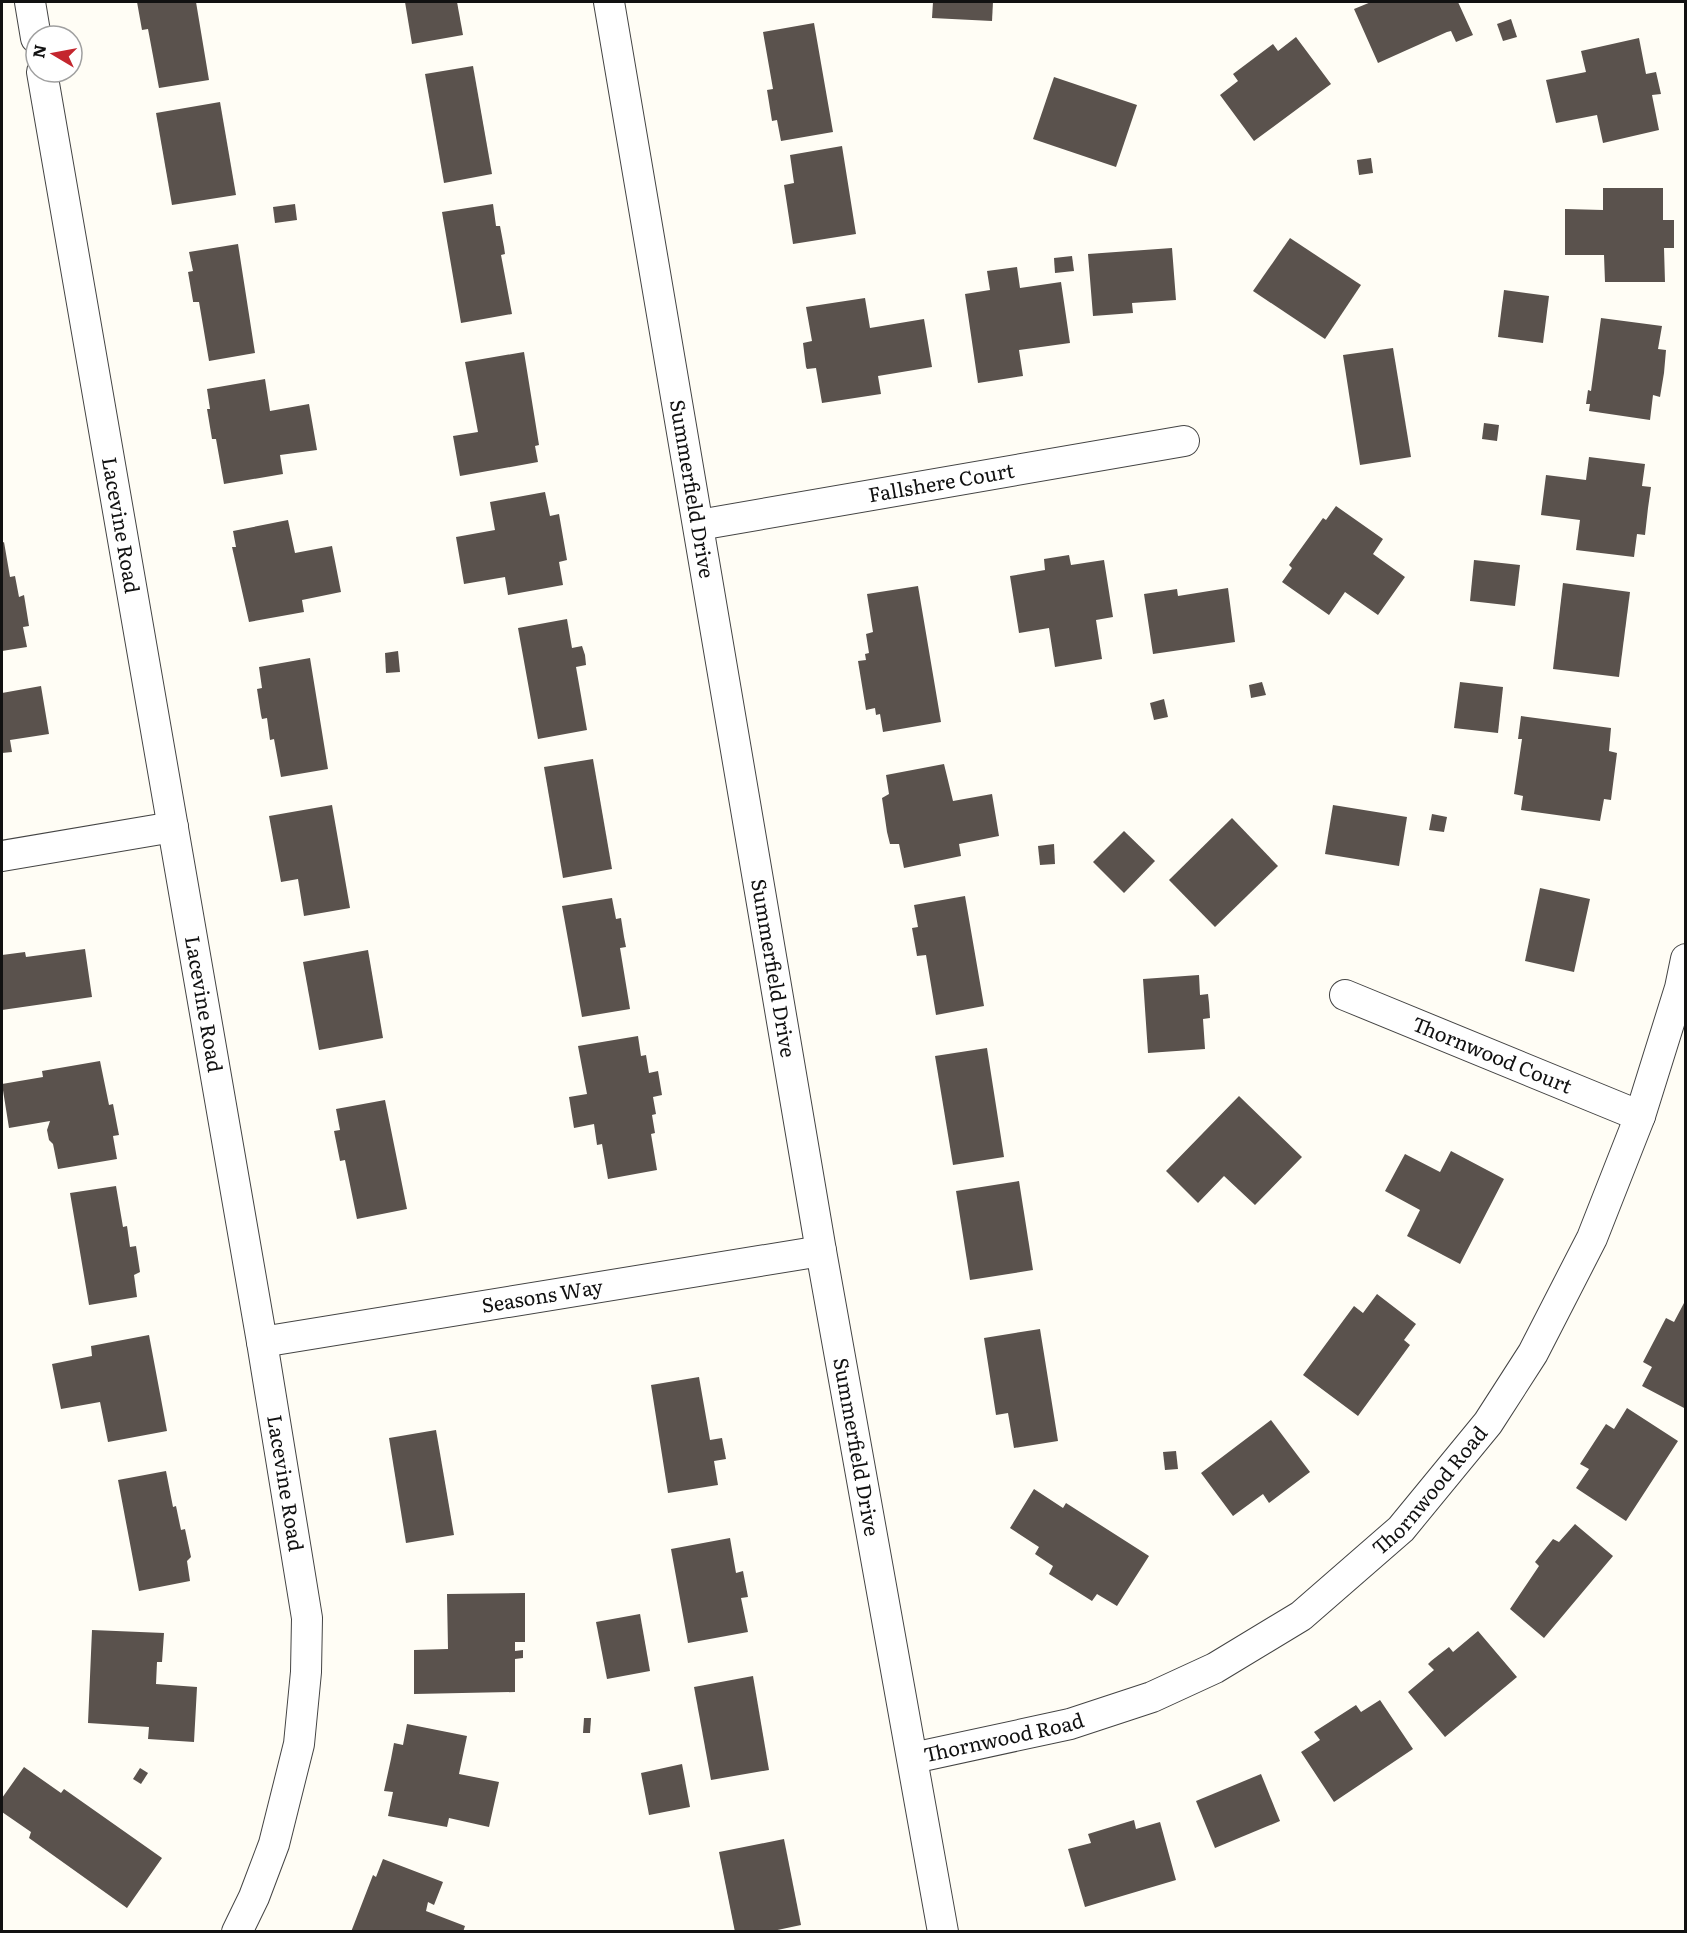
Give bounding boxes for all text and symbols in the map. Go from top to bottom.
north arrow [24,24,84,84]
text: N [25,43,51,60]
street label: Summerfield Drive [664,397,724,580]
street label: Lacevine Road [96,454,149,595]
street label: Fallshere Court [866,454,1016,508]
street label: Summerfield Drive [745,876,805,1060]
street label: Lacevine Road [179,933,232,1074]
street label: Thornwood Court [1408,1007,1577,1100]
street label: Seasons Way [479,1270,605,1319]
street label: Summerfield Drive [827,1355,889,1538]
street label: Lacevine Road [261,1412,313,1553]
street label: Thornwood Road [1364,1418,1493,1561]
street label: Thornwood Road [921,1703,1087,1768]

